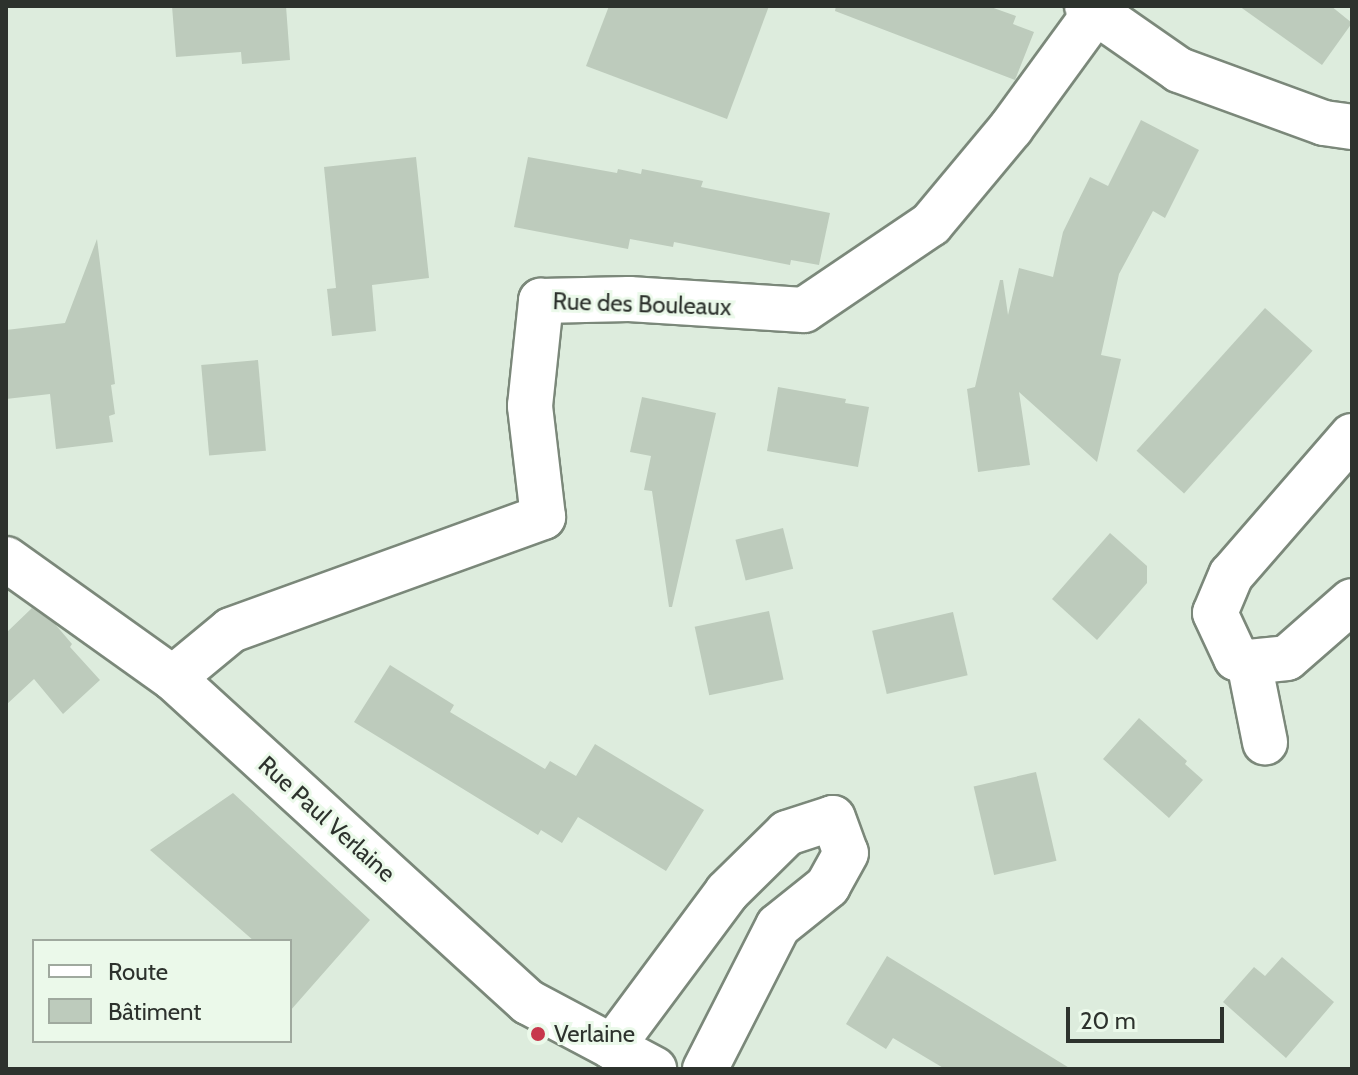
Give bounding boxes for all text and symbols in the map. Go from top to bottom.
street label: Rue des Bouleaux [552,286,732,322]
street label: Rue Paul Verlaine [253,750,401,888]
legend [32,939,292,1043]
text: Route [108,957,168,986]
scale bar [1070,991,1228,1041]
text: Bâtiment [108,997,201,1026]
text: 20 m [1080,1006,1136,1035]
place label: Verlaine [554,1020,635,1048]
marker: Verlaine [529,1025,547,1043]

